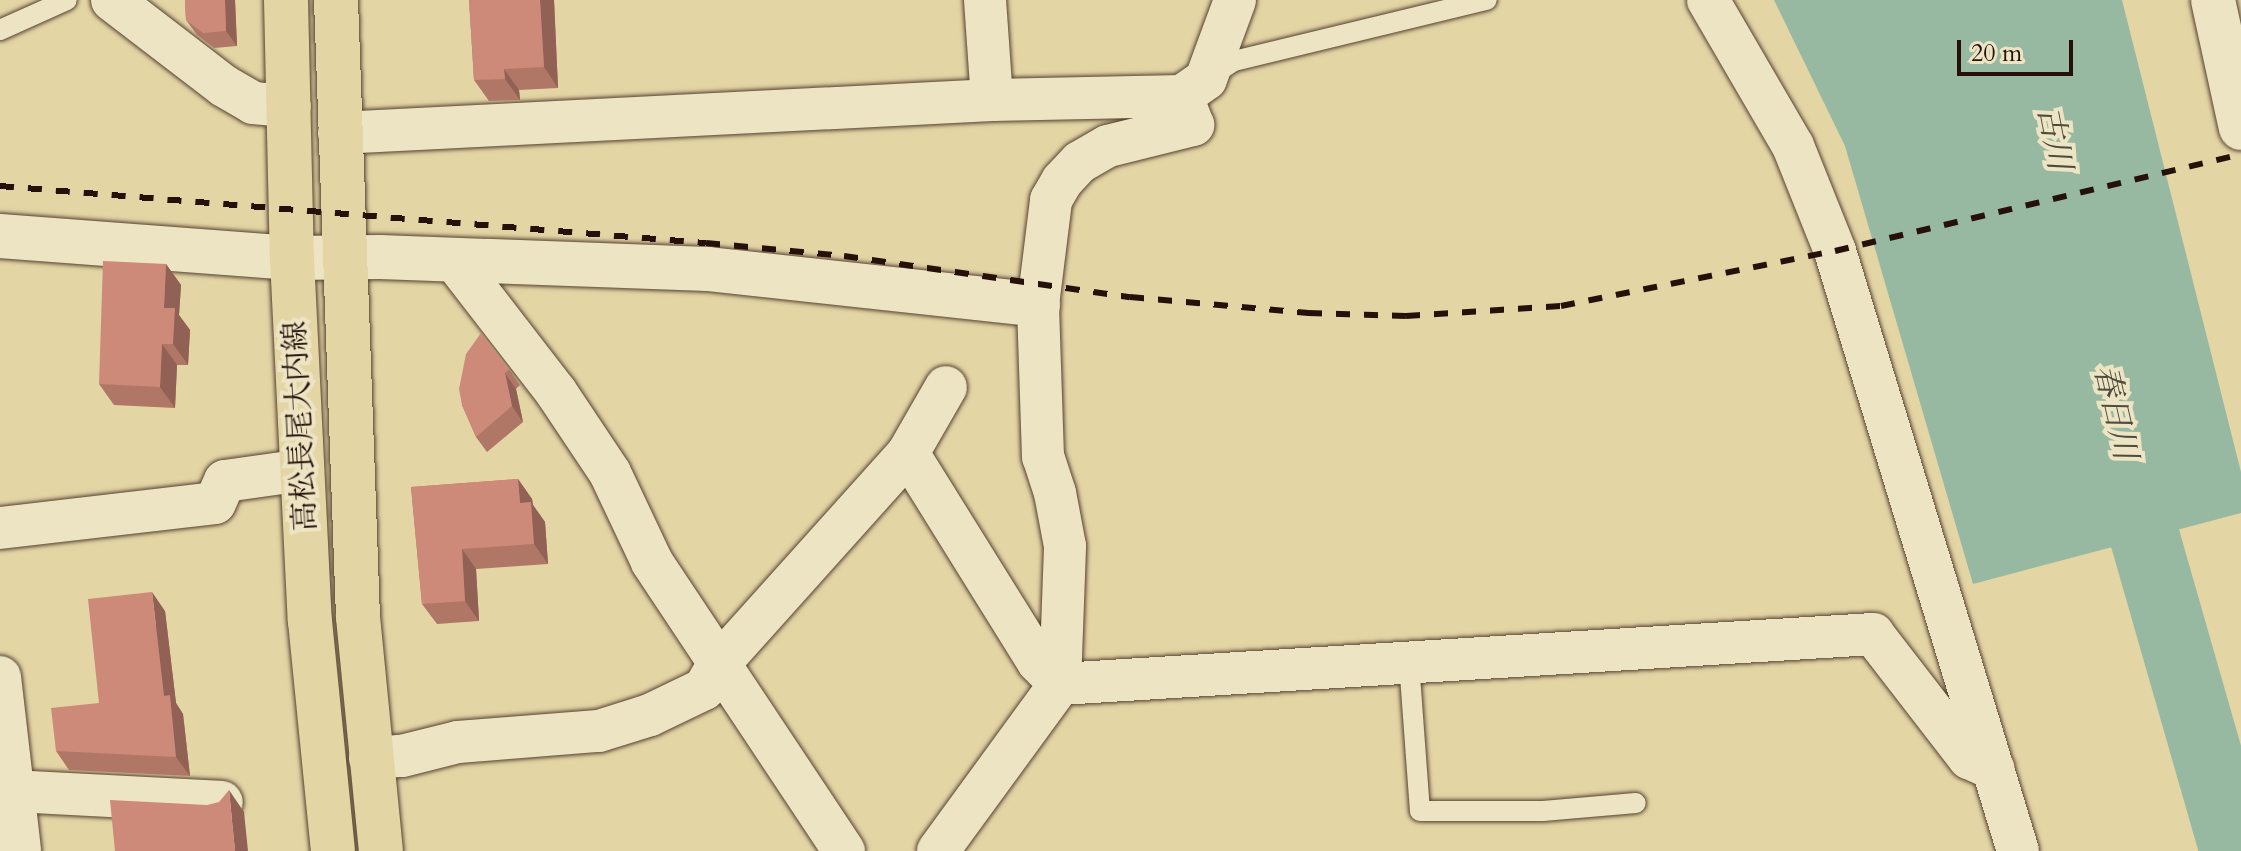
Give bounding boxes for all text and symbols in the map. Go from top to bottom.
scale bar [1961,24,2077,74]
text: 20 m [1971,37,2022,70]
water label: 古川 [2029,103,2079,173]
street label: 高松長尾大内線 [278,320,324,532]
water label: 春日川 [2085,361,2145,463]

